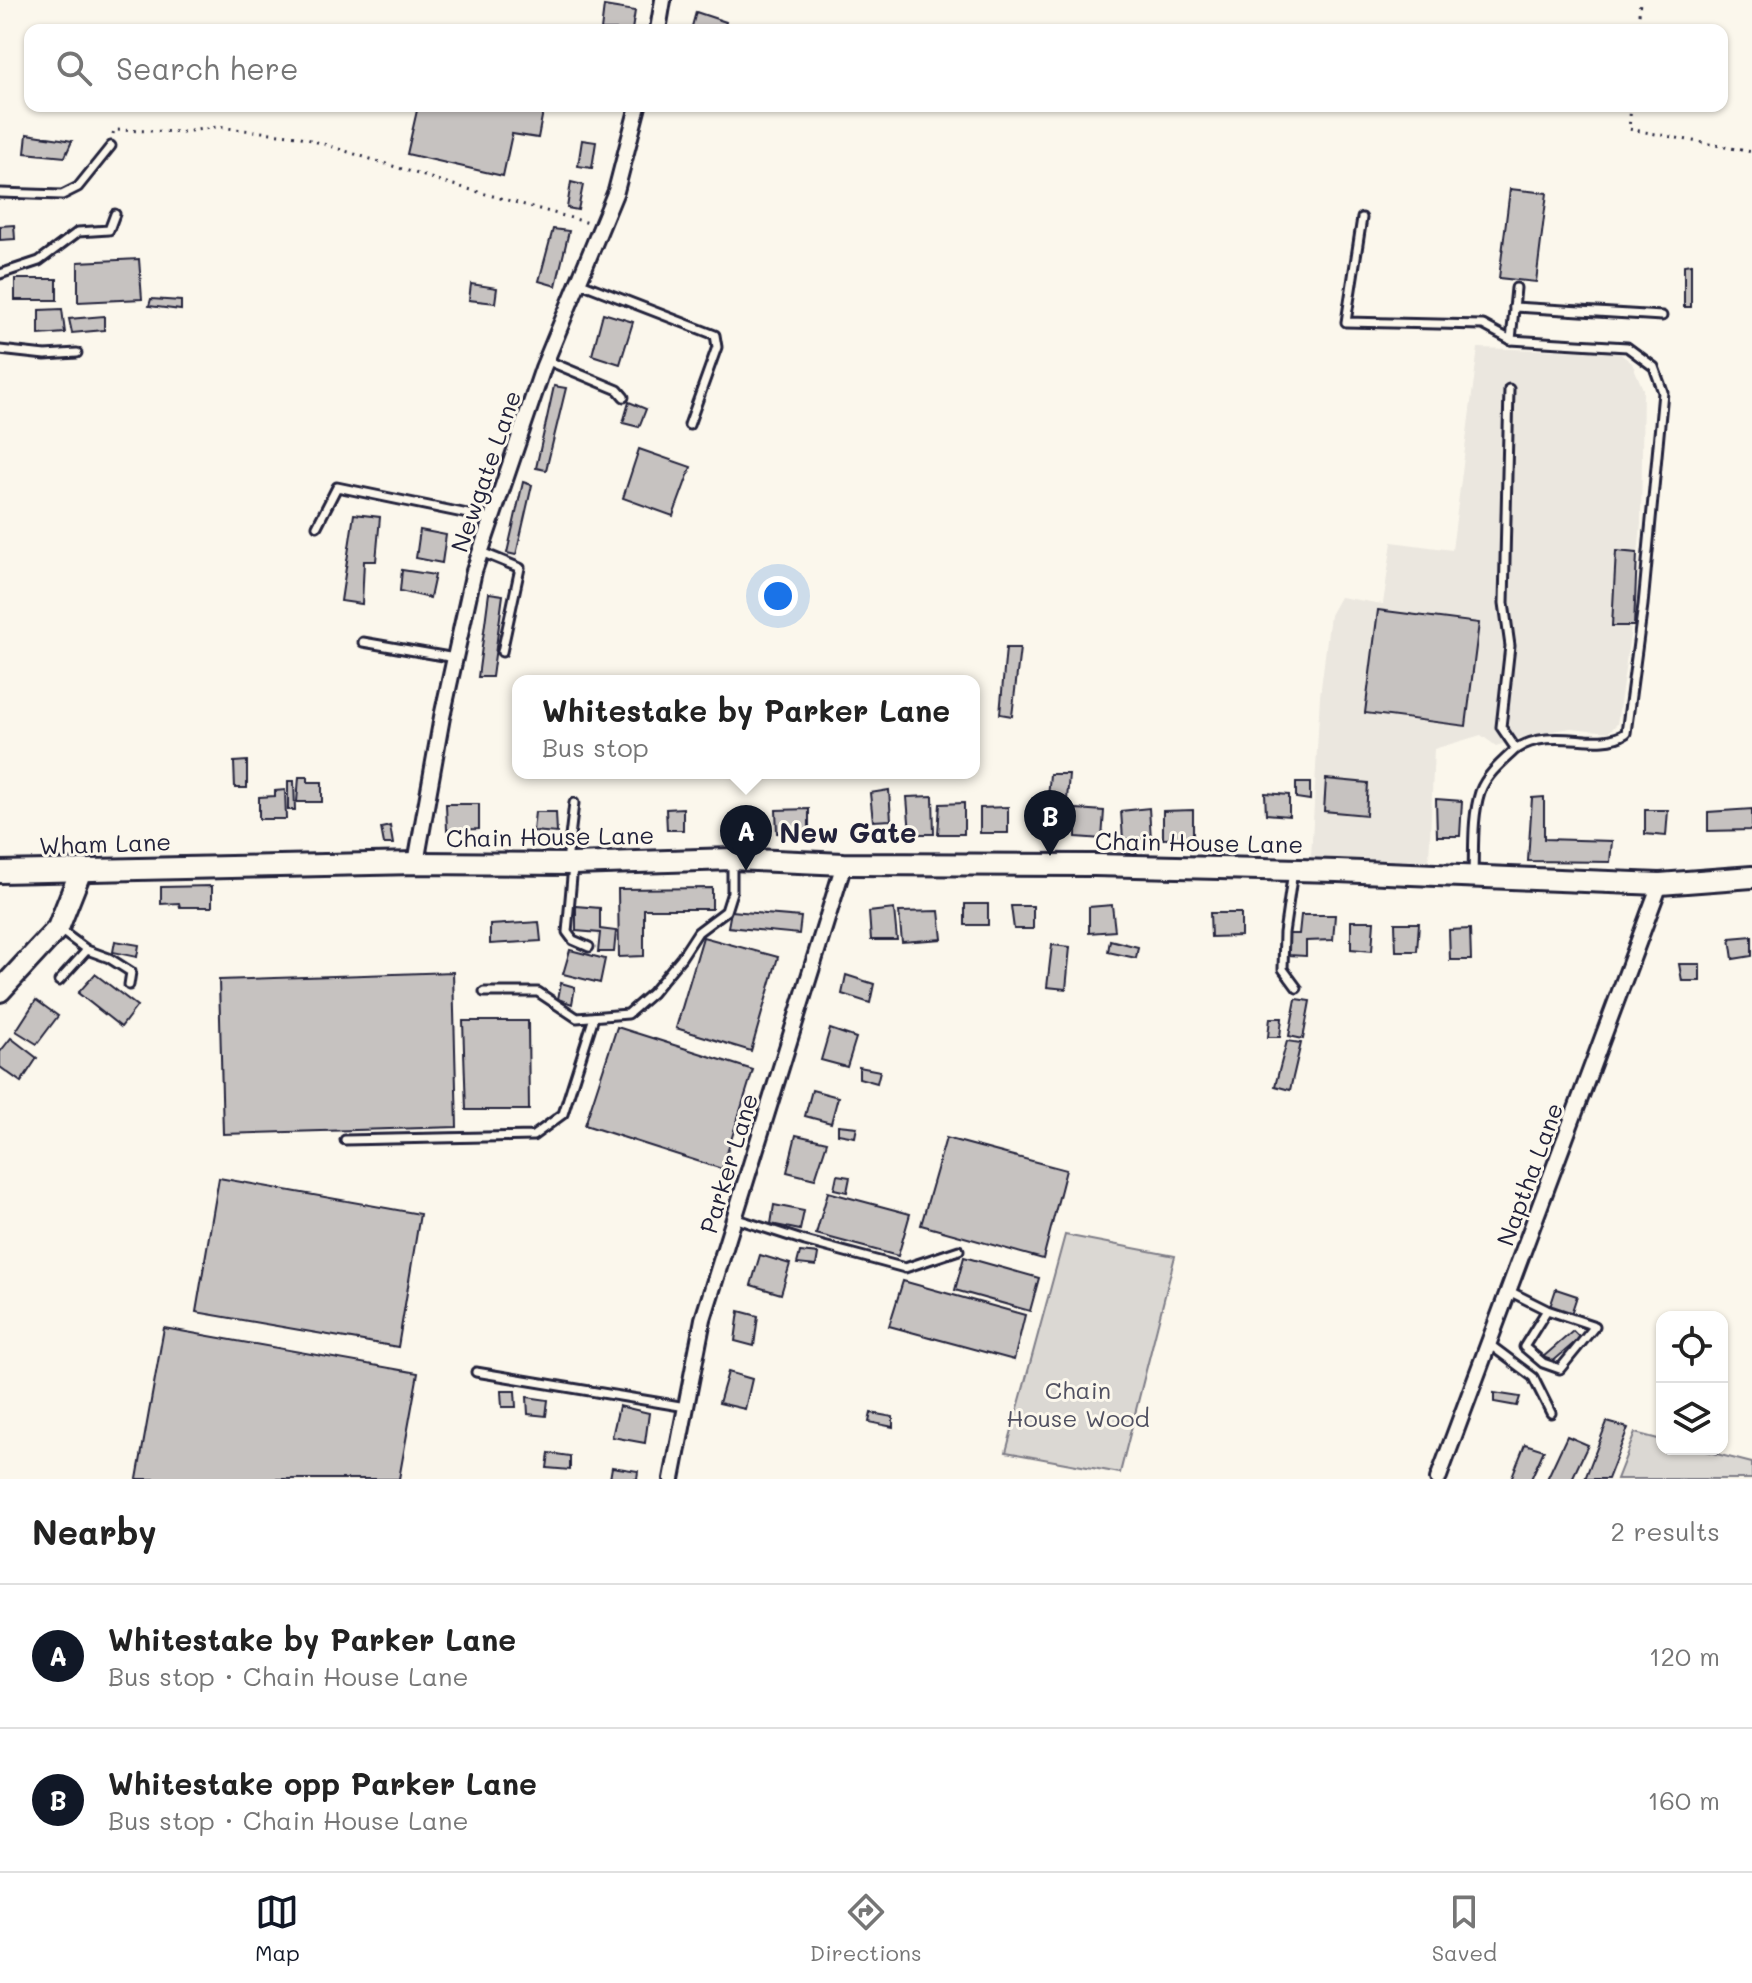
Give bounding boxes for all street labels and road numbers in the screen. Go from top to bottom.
street label: Newgate Lane [443,386,527,556]
street label: Chain House Lane [446,819,654,853]
street label: Wham Lane [38,825,172,861]
street label: Chain House Lane [1095,825,1303,859]
street label: Parker Lane [692,1089,764,1237]
street label: Naptha Lane [1489,1098,1569,1250]

